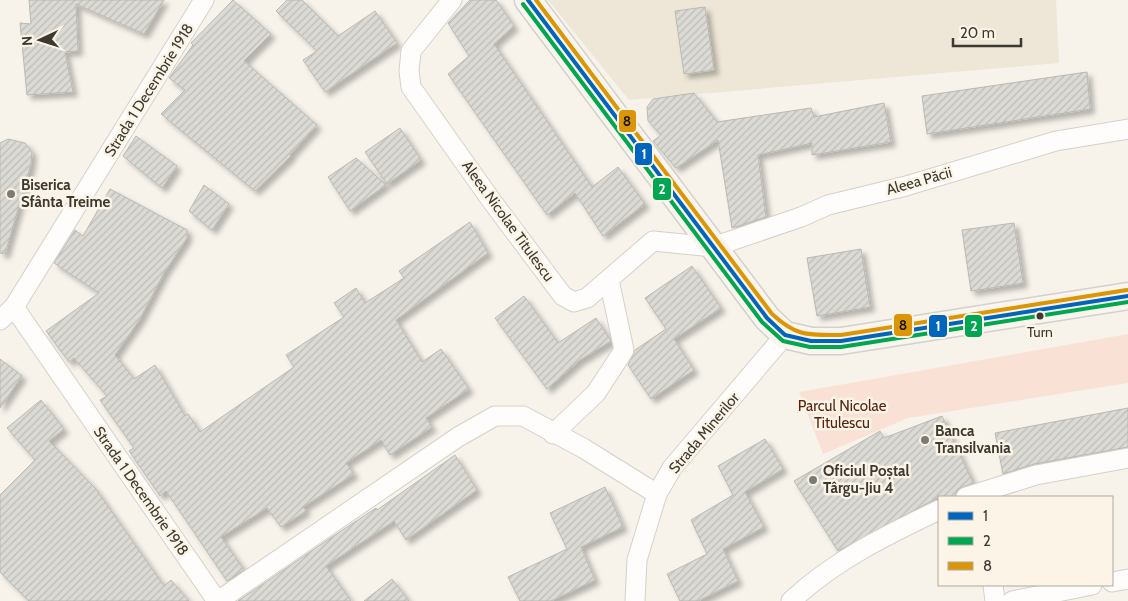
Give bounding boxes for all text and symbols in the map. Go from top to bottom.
north arrow [15,15,65,65]
scale bar [953,15,1020,47]
street label: Strada 1 Decembrie 1918 [101,20,197,160]
text: 20 m [960,24,995,42]
text: N [18,35,36,46]
line badge: 8 [618,109,637,133]
text: 8 [623,112,631,130]
line badge: 1 [634,142,653,166]
text: 1 [641,145,647,163]
street label: Aleea Nicolae Titulescu [458,157,558,285]
street label: Aleea Păcii [884,163,954,199]
place label: Biserica Sfânta Treime [21,176,110,211]
line badge: 2 [652,177,672,201]
text: 2 [658,180,666,198]
marker: Biserica Sfânta Treime [5,188,17,200]
marker: Turn [1035,311,1045,321]
line badge: 8 [893,313,913,337]
line badge: 1 [928,314,948,338]
line badge: 2 [964,314,983,338]
text: 8 [899,316,907,334]
text: 1 [935,317,941,335]
text: 2 [970,317,978,335]
place label: Turn [1027,323,1053,341]
street label: Strada Minerilor [665,389,743,477]
park label: Parcul Nicolae Titulescu [798,397,887,432]
place label: Banca Transilvania [935,422,1011,457]
street label: Strada 1 Decembrie 1918 [90,423,192,559]
marker: Banca Transilvania [919,434,931,446]
place label: Oficiul Poștal Târgu-Jiu 4 [823,462,910,497]
marker: Oficiul Poștal Târgu-Jiu 4 [807,474,819,486]
legend [938,496,1113,586]
text: 1 [983,507,988,525]
text: 2 [983,532,991,550]
text: 8 [983,557,992,575]

